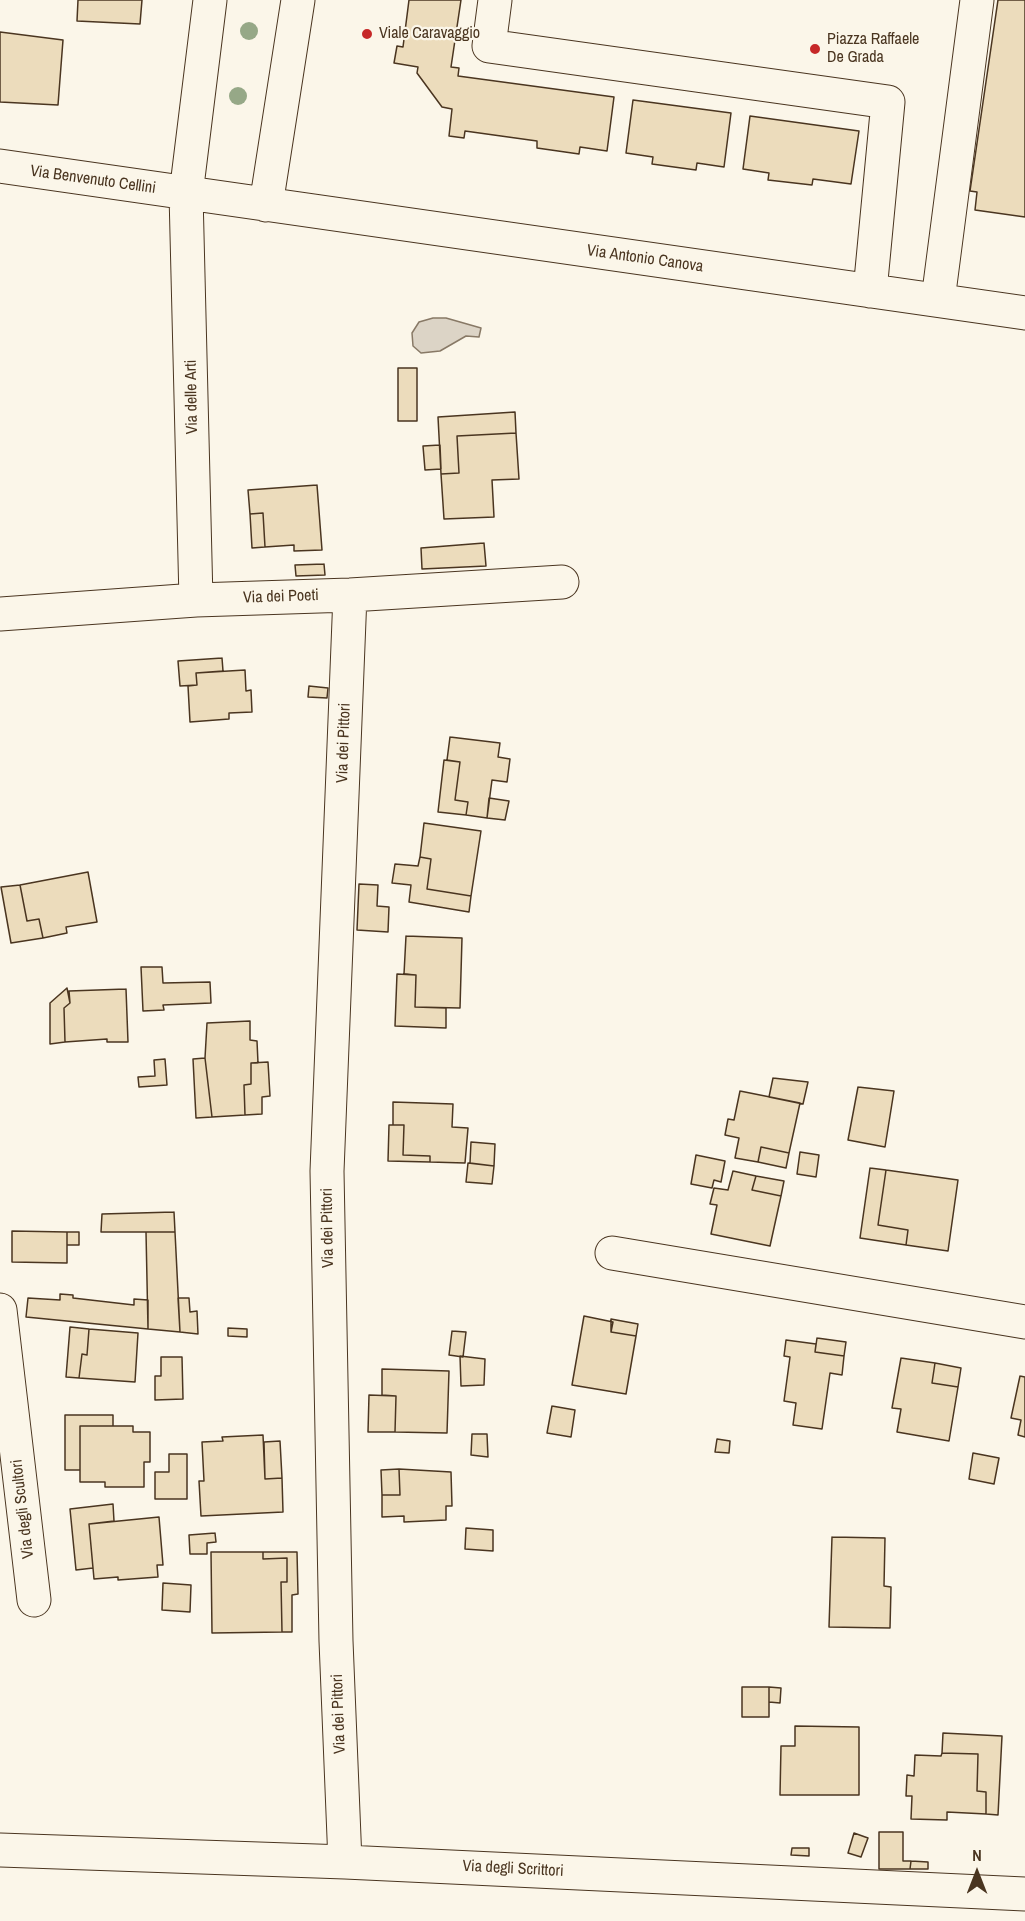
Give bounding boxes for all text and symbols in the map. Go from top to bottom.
place label: Viale Caravaggio [379,24,480,44]
marker: Viale Caravaggio [360,27,374,41]
place label: Piazza Raffaele De Grada [827,30,919,68]
marker: Piazza Raffaele De Grada [808,42,822,56]
street label: Via Benvenuto Cellini [29,162,157,198]
street label: Via Antonio Canova [586,241,704,277]
street label: Via delle Arti [182,359,202,435]
street label: Via dei Poeti [243,586,319,608]
street label: Via dei Pittori [333,703,355,783]
street label: Via dei Pittori [318,1188,338,1268]
street label: Via degli Scultori [7,1458,39,1560]
street label: Via dei Pittori [328,1674,350,1754]
north arrow [947,1843,1007,1903]
text: N [972,1844,982,1866]
street label: Via degli Scrittori [462,1857,564,1881]

